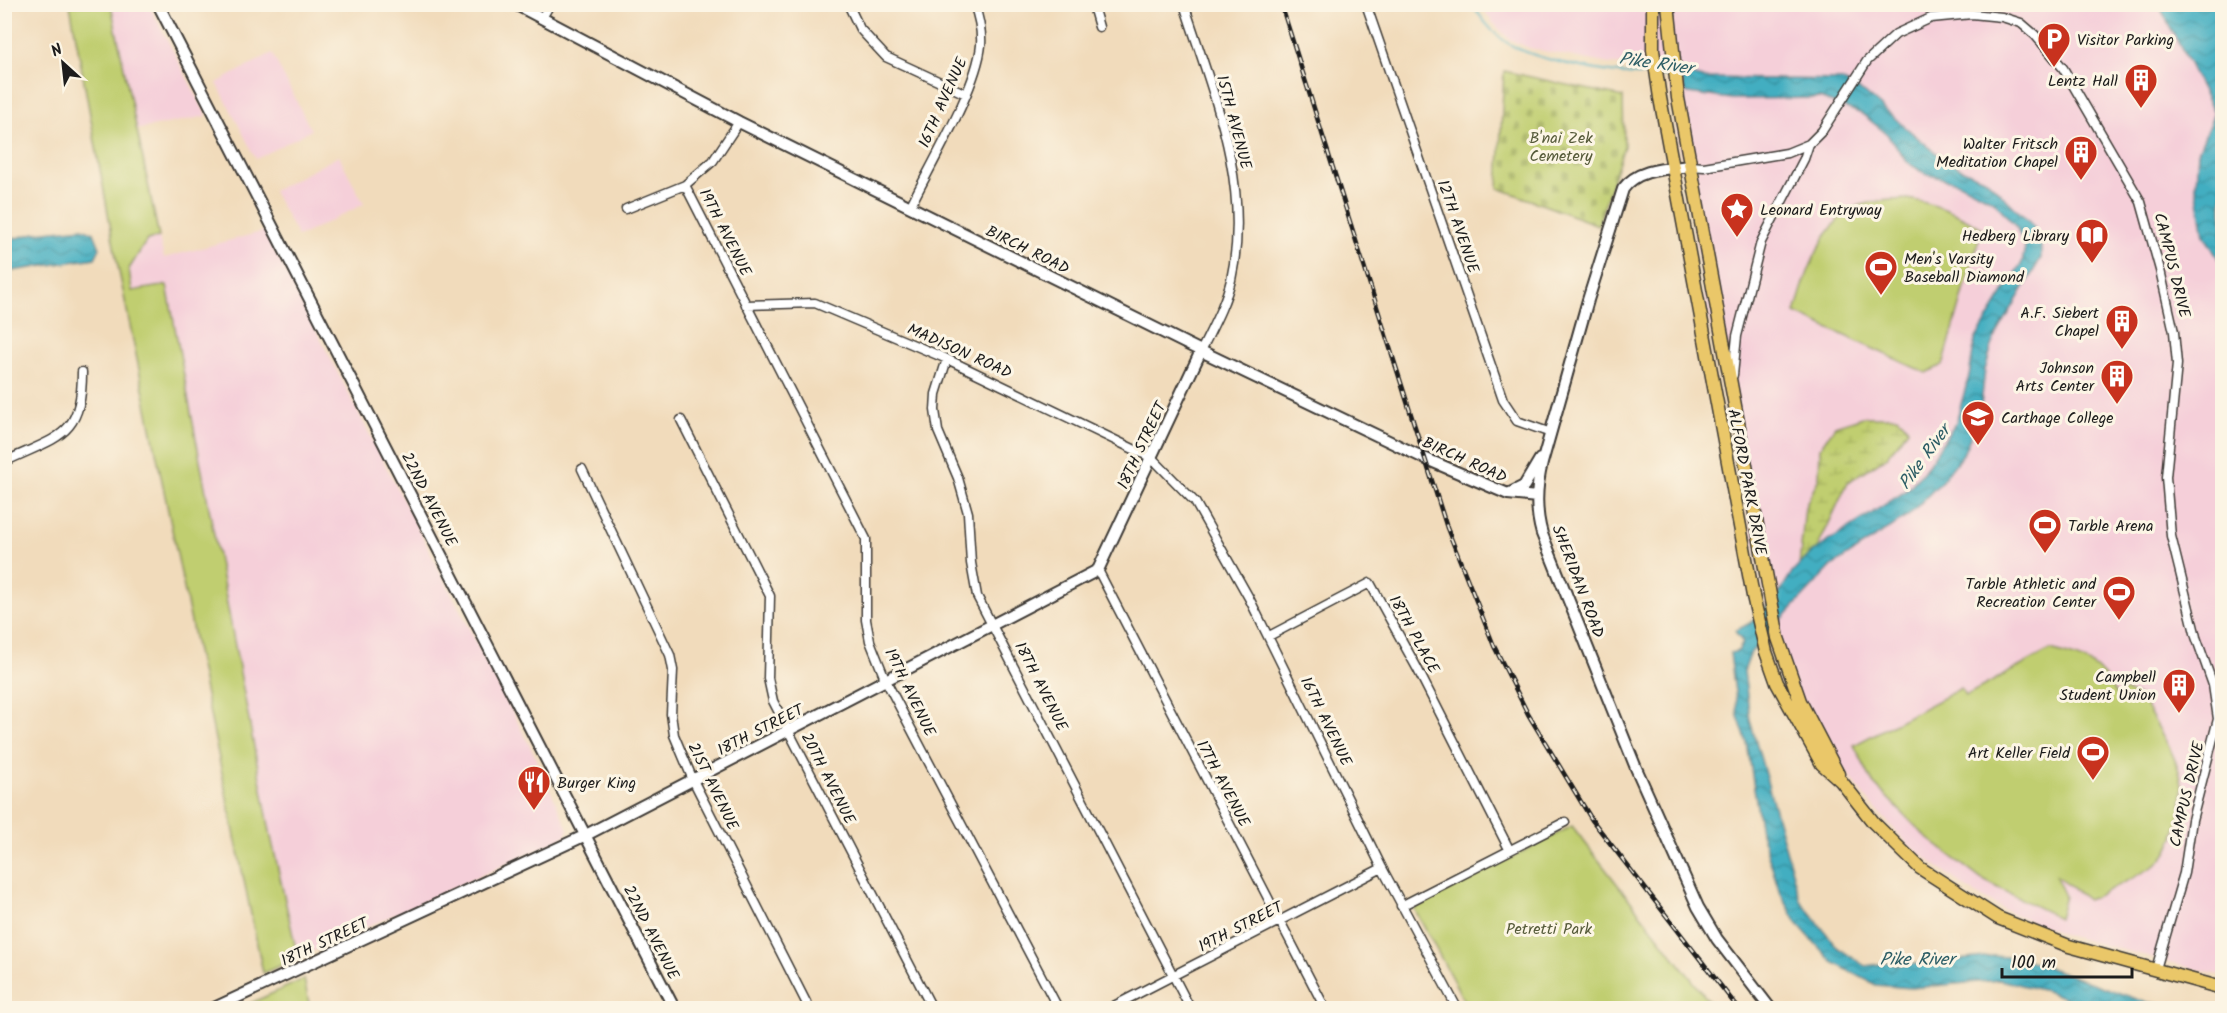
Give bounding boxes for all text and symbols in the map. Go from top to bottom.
parking icon: Visitor Parking [2036,21,2072,68]
place label: Visitor Parking [2077,28,2174,53]
north arrow [33,33,93,93]
text: N [47,38,67,64]
water label: Pike River [1617,45,1699,85]
street label: 16TH AVENUE [912,53,975,152]
building icon: Lentz Hall [2123,62,2159,109]
place label: Lentz Hall [2048,69,2118,94]
street label: 15TH AVENUE [1209,72,1258,173]
park label: B'nai Zek Cemetery [1529,126,1593,169]
place label: Walter Fritsch Meditation Chapel [1936,132,2058,175]
building icon: Walter Fritsch Meditation Chapel [2063,134,2099,181]
street label: 12TH AVENUE [1430,176,1485,277]
street label: 19TH AVENUE [692,184,758,282]
place icon: Leonard Entryway [1719,191,1755,238]
place label: Leonard Entryway [1760,198,1882,223]
street label: CAMPUS DRIVE [2146,210,2197,321]
library icon: Hedberg Library [2074,217,2110,264]
street label: BIRCH ROAD [981,219,1073,281]
place label: Hedberg Library [1962,224,2069,249]
place label: Men's Varsity Baseball Diamond [1904,247,2025,290]
sports icon: Men's Varsity Baseball Diamond [1863,249,1899,296]
place label: A.F. Siebert Chapel [2020,301,2100,344]
building icon: A.F. Siebert Chapel [2104,303,2140,350]
street label: MADISON ROAD [903,317,1016,386]
place label: Johnson Arts Center [2016,356,2096,399]
building icon: Johnson Arts Center [2099,358,2135,405]
street label: 18TH STREET [1111,396,1174,494]
school or university icon: Carthage College [1960,399,1996,446]
place label: Carthage College [2001,406,2114,431]
street label: ALFORD PARK DRIVE [1720,407,1773,558]
water label: Pike River [1892,416,1961,496]
street label: BIRCH ROAD [1418,431,1511,490]
street label: 22ND AVENUE [394,448,464,552]
sports icon: Tarble Arena [2027,507,2063,554]
place label: Tarble Arena [2068,514,2154,539]
street label: SHERIDAN ROAD [1545,521,1611,642]
place label: Tarble Athletic and Recreation Center [1966,572,2098,615]
sports icon: Tarble Athletic and Recreation Center [2101,574,2137,621]
street label: 18TH PLACE [1382,591,1446,679]
street label: 18TH AVENUE [1007,637,1074,736]
street label: 19TH AVENUE [877,644,942,742]
place label: Campbell Student Union [2060,665,2156,708]
building icon: Campbell Student Union [2161,667,2197,714]
street label: 16TH AVENUE [1293,673,1358,771]
street label: 18TH STREET [713,697,810,763]
street label: 20TH AVENUE [794,728,862,830]
sports icon: Art Keller Field [2075,734,2111,781]
street label: 17TH AVENUE [1189,736,1256,832]
street label: 21ST AVENUE [681,738,745,835]
street label: CAMPUS DRIVE [2163,738,2212,850]
place label: Art Keller Field [1968,741,2071,766]
restaurant icon: Burger King [516,764,552,811]
place label: Burger King [557,771,636,796]
street label: 22ND AVENUE [616,881,686,985]
street label: 19TH STREET [1194,895,1289,959]
street label: 18TH STREET [277,911,374,974]
park label: Petretti Park [1506,917,1593,942]
scale bar [2002,941,2132,979]
water label: Pike River [1880,946,1958,975]
text: 100 m [2011,949,2056,978]

